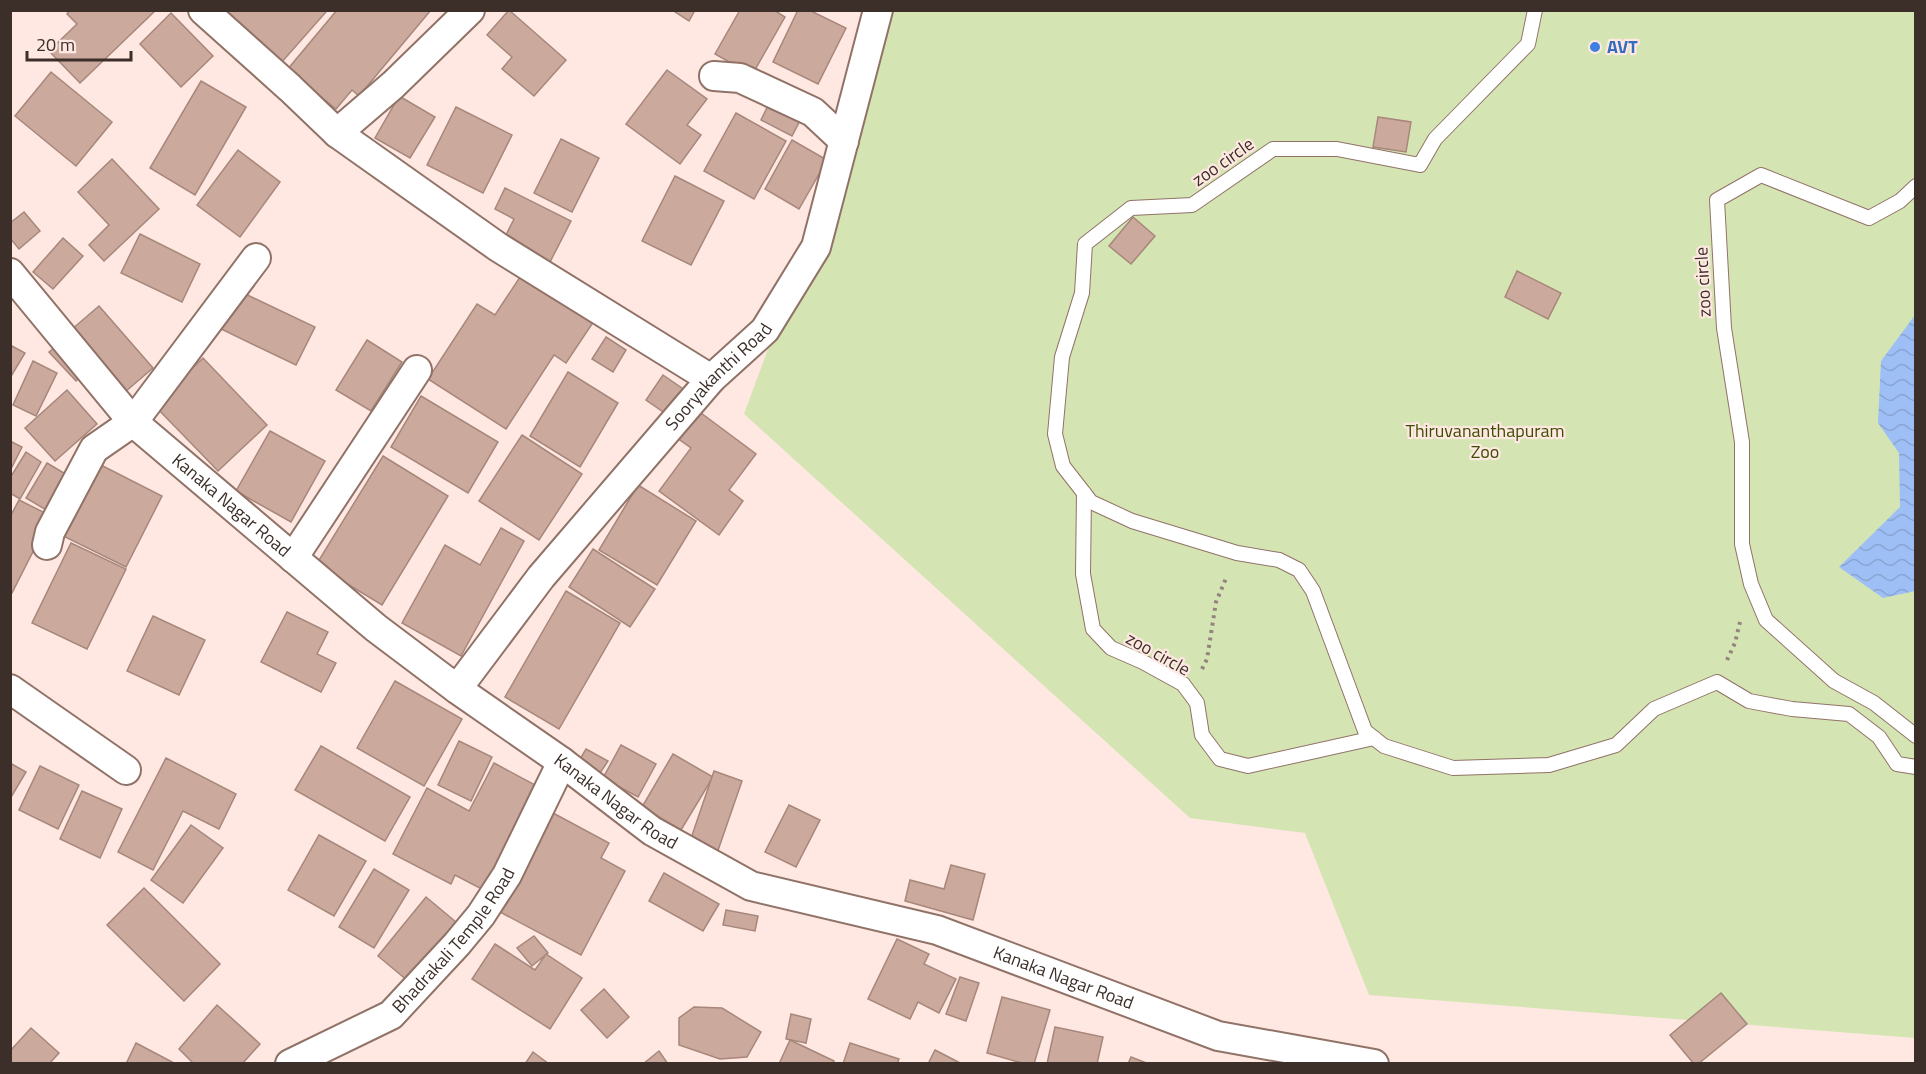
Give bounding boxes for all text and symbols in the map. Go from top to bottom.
scale bar [27,24,130,62]
text: 20 m [36,31,75,58]
place label: AVT [1607,33,1638,60]
marker: AVT [1588,40,1602,54]
street label: zoo circle [1186,130,1259,193]
street label: zoo circle [1687,246,1718,318]
street label: Sooryakanthi Road [658,318,779,436]
park label: Thiruvananthapuram Zoo [1405,417,1565,465]
street label: Kanaka Nagar Road [166,447,297,563]
street label: zoo circle [1121,625,1195,682]
street label: Kanaka Nagar Road [549,746,683,856]
street label: Bhadrakali Temple Road [385,863,522,1019]
street label: Kanaka Nagar Road [989,938,1138,1016]

